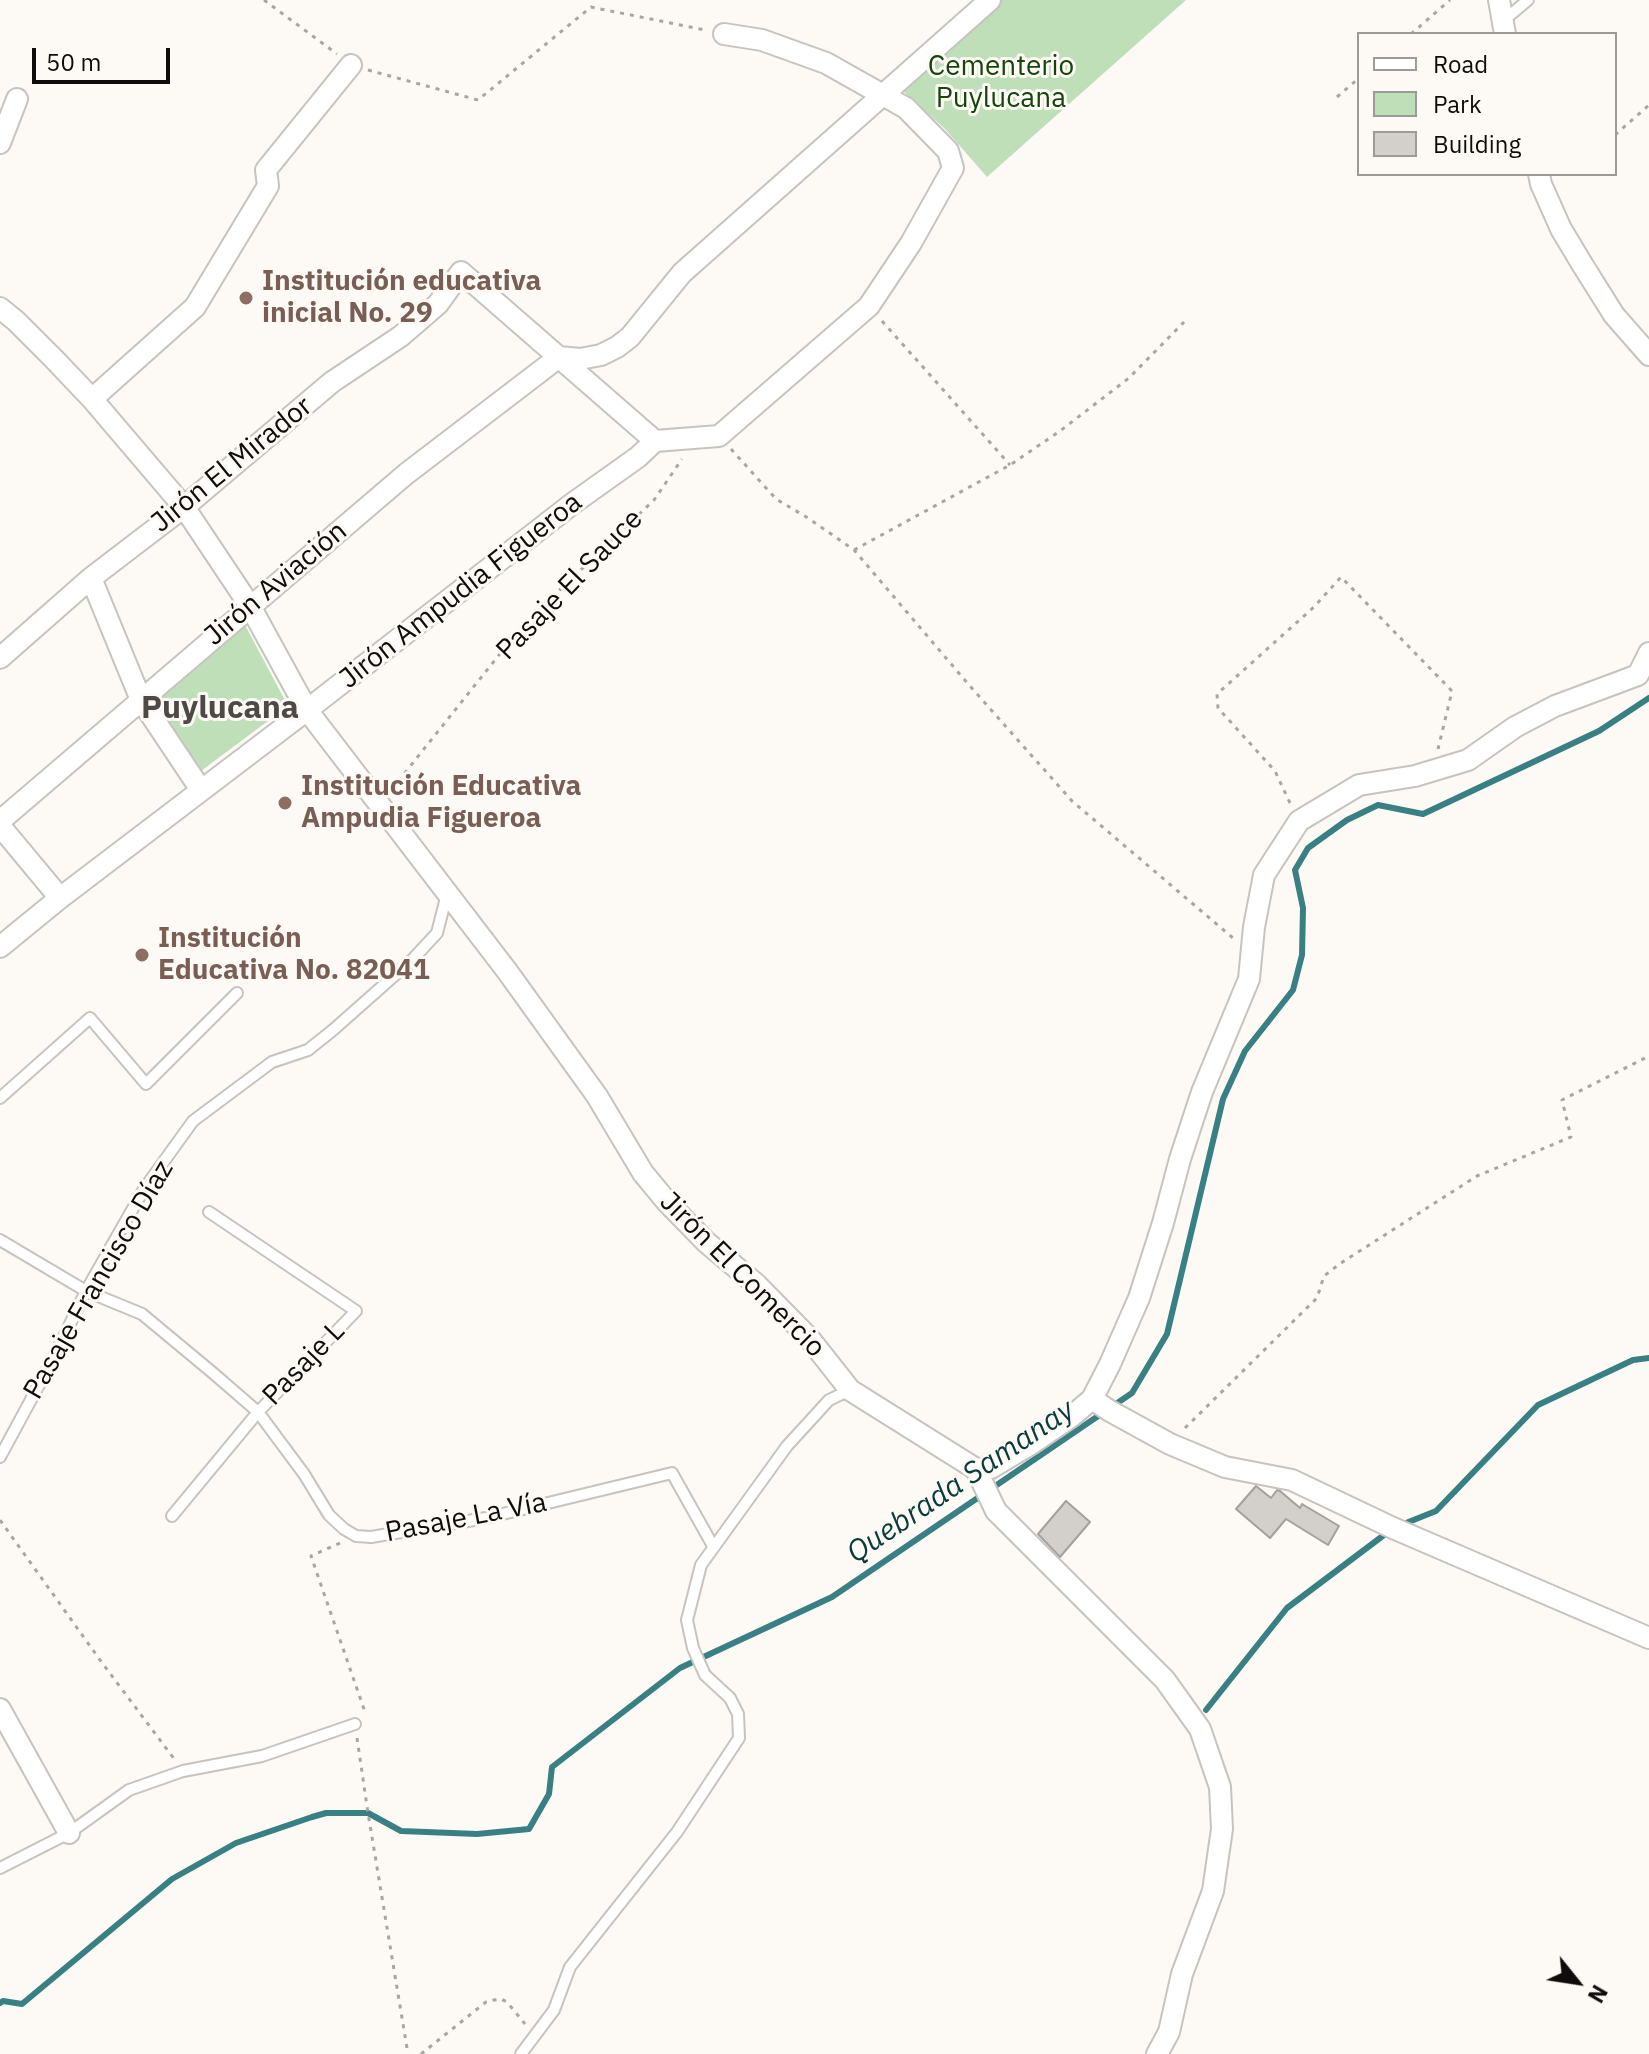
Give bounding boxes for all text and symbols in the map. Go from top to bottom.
scale bar [36,32,174,82]
legend [1357,32,1617,176]
text: 50 m [46,46,101,78]
text: Road [1433,48,1488,80]
park label: Cementerio Puylucana [928,50,1074,116]
text: Park [1433,88,1482,120]
text: Building [1433,128,1521,160]
place label: Institución educativa inicial No. 29 [262,265,542,331]
marker: Institución educativa inicial No. 29 [237,289,255,307]
street label: Jirón El Mirador [145,390,319,540]
street label: Jirón Ampudia Figueroa [333,486,589,696]
street label: Pasaje El Sauce [490,503,650,667]
street label: Jirón Aviación [198,515,354,653]
district label: Puylucana [141,690,299,728]
place label: Institución Educativa Ampudia Figueroa [301,770,582,836]
marker: Institución Educativa Ampudia Figueroa [276,794,294,812]
place label: Institución Educativa No. 82041 [158,922,430,988]
marker: Institución Educativa No. 82041 [133,946,151,964]
street label: Pasaje Francisco Díaz [17,1155,181,1405]
street label: Jirón El Comercio [652,1185,832,1365]
street label: Pasaje L [256,1315,352,1413]
water label: Quebrada Samanay [840,1393,1082,1571]
street label: Pasaje La Vía [382,1486,550,1550]
north arrow [1537,1942,1617,2022]
text: N [1582,1980,1615,2008]

